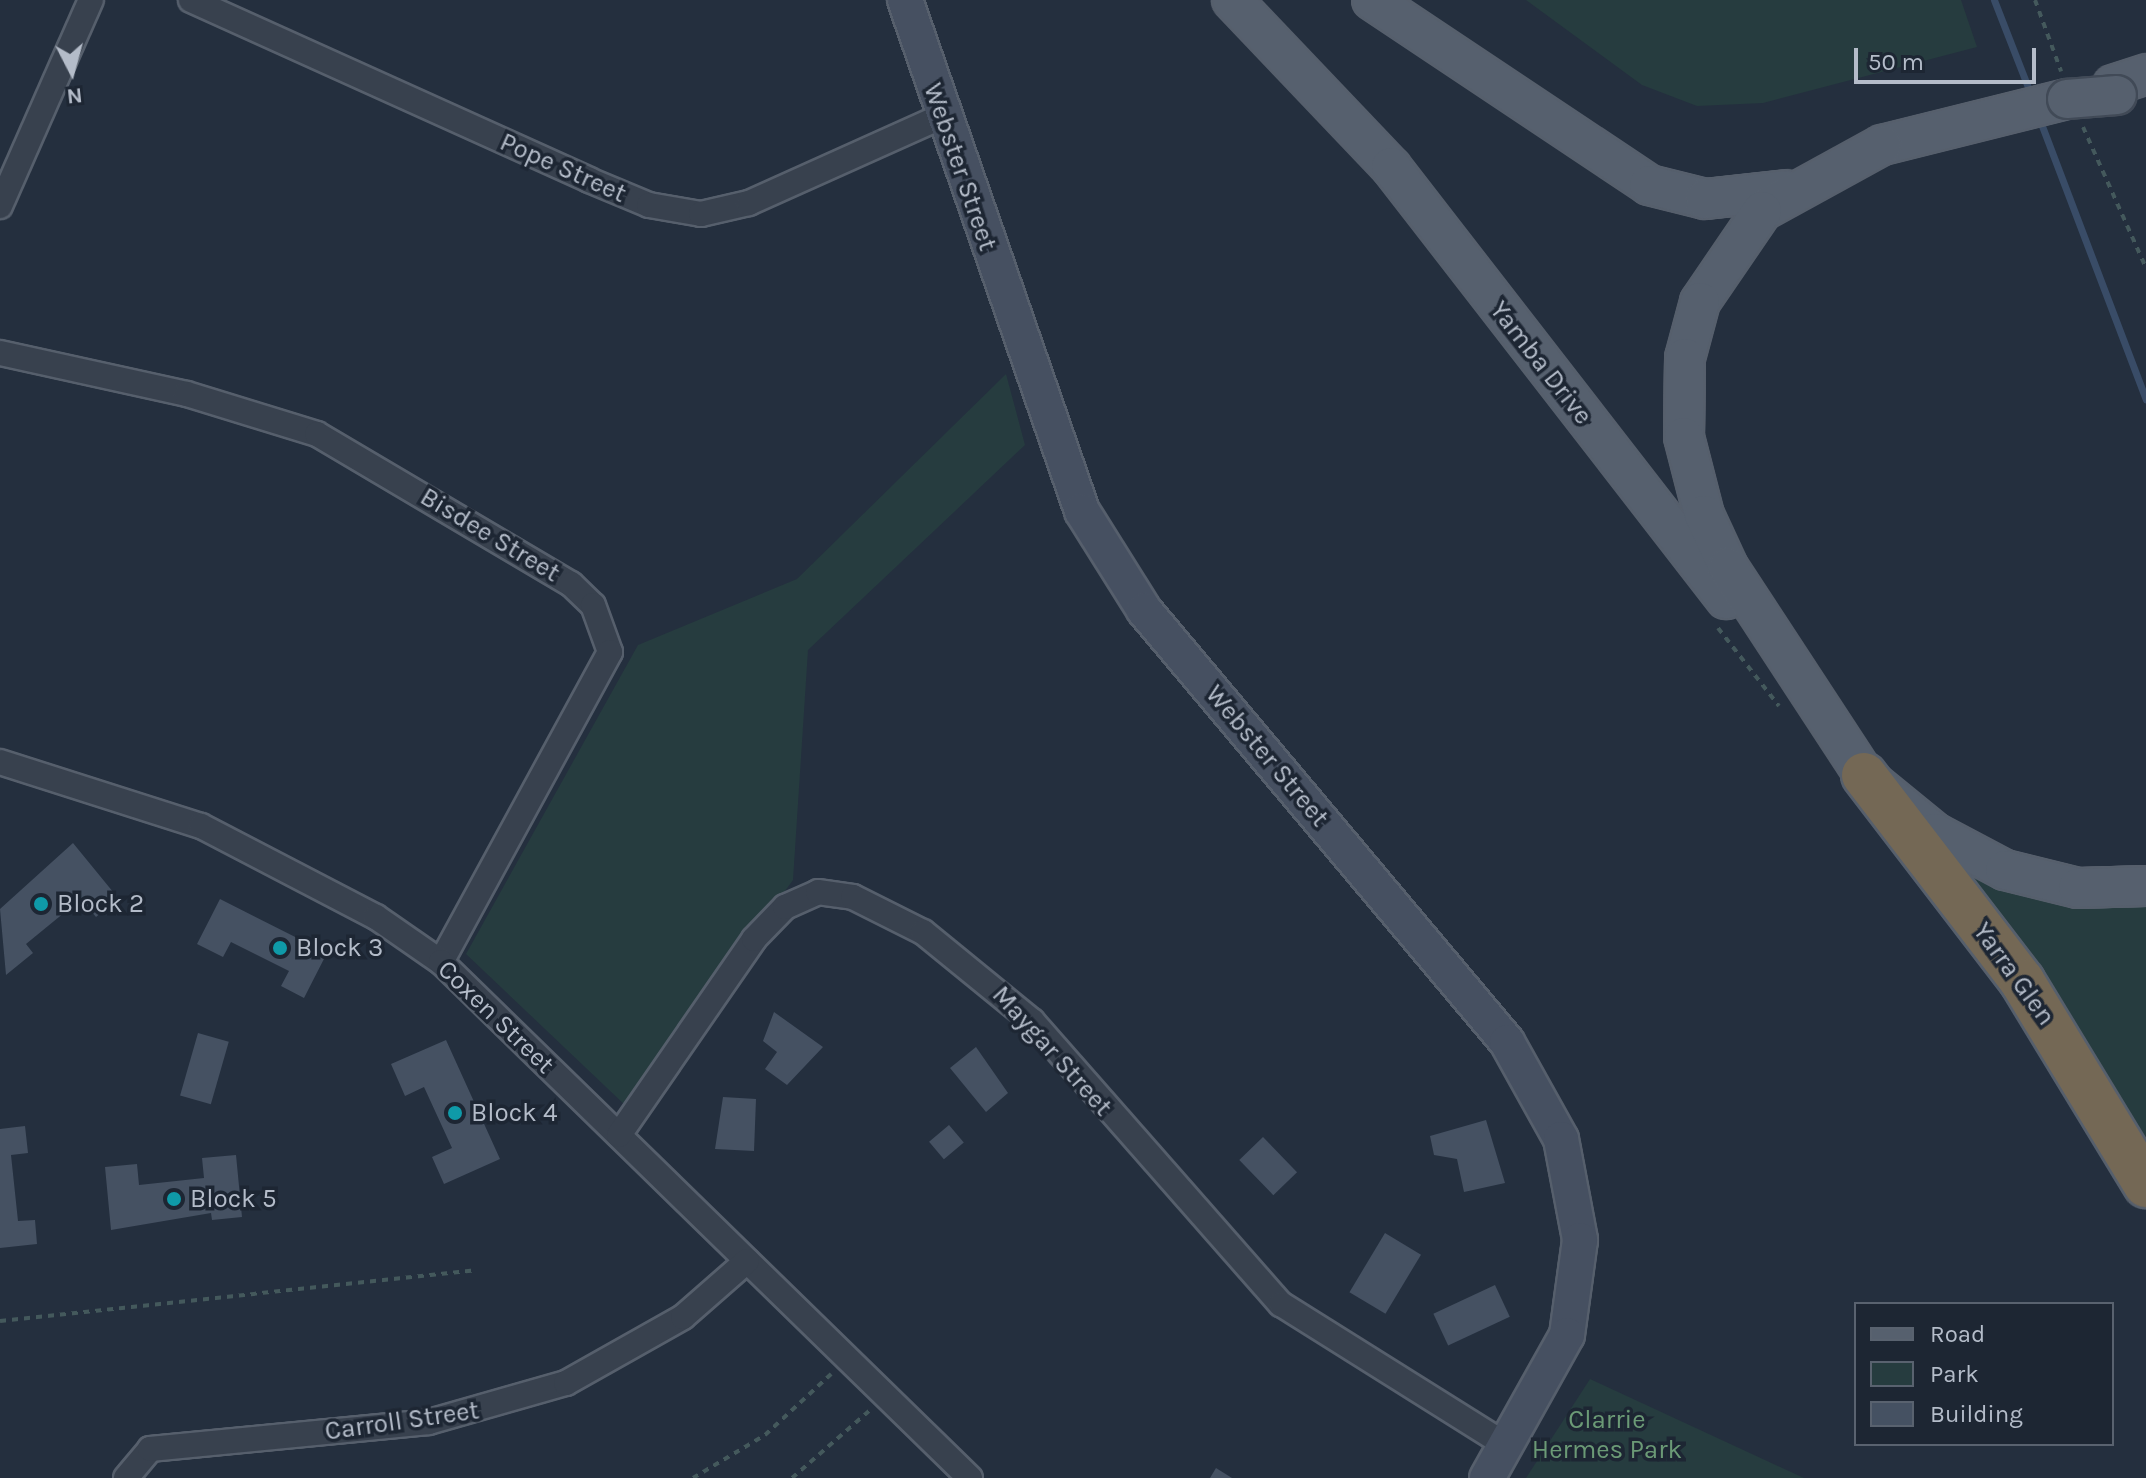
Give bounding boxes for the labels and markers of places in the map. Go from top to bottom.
place label: Block 2 [57,888,144,920]
marker: Block 2 [32,895,50,913]
place label: Block 3 [296,932,383,964]
marker: Block 3 [271,939,289,957]
place label: Block 4 [471,1097,557,1129]
marker: Block 4 [446,1104,464,1122]
place label: Block 5 [190,1183,277,1215]
marker: Block 5 [165,1190,183,1208]

